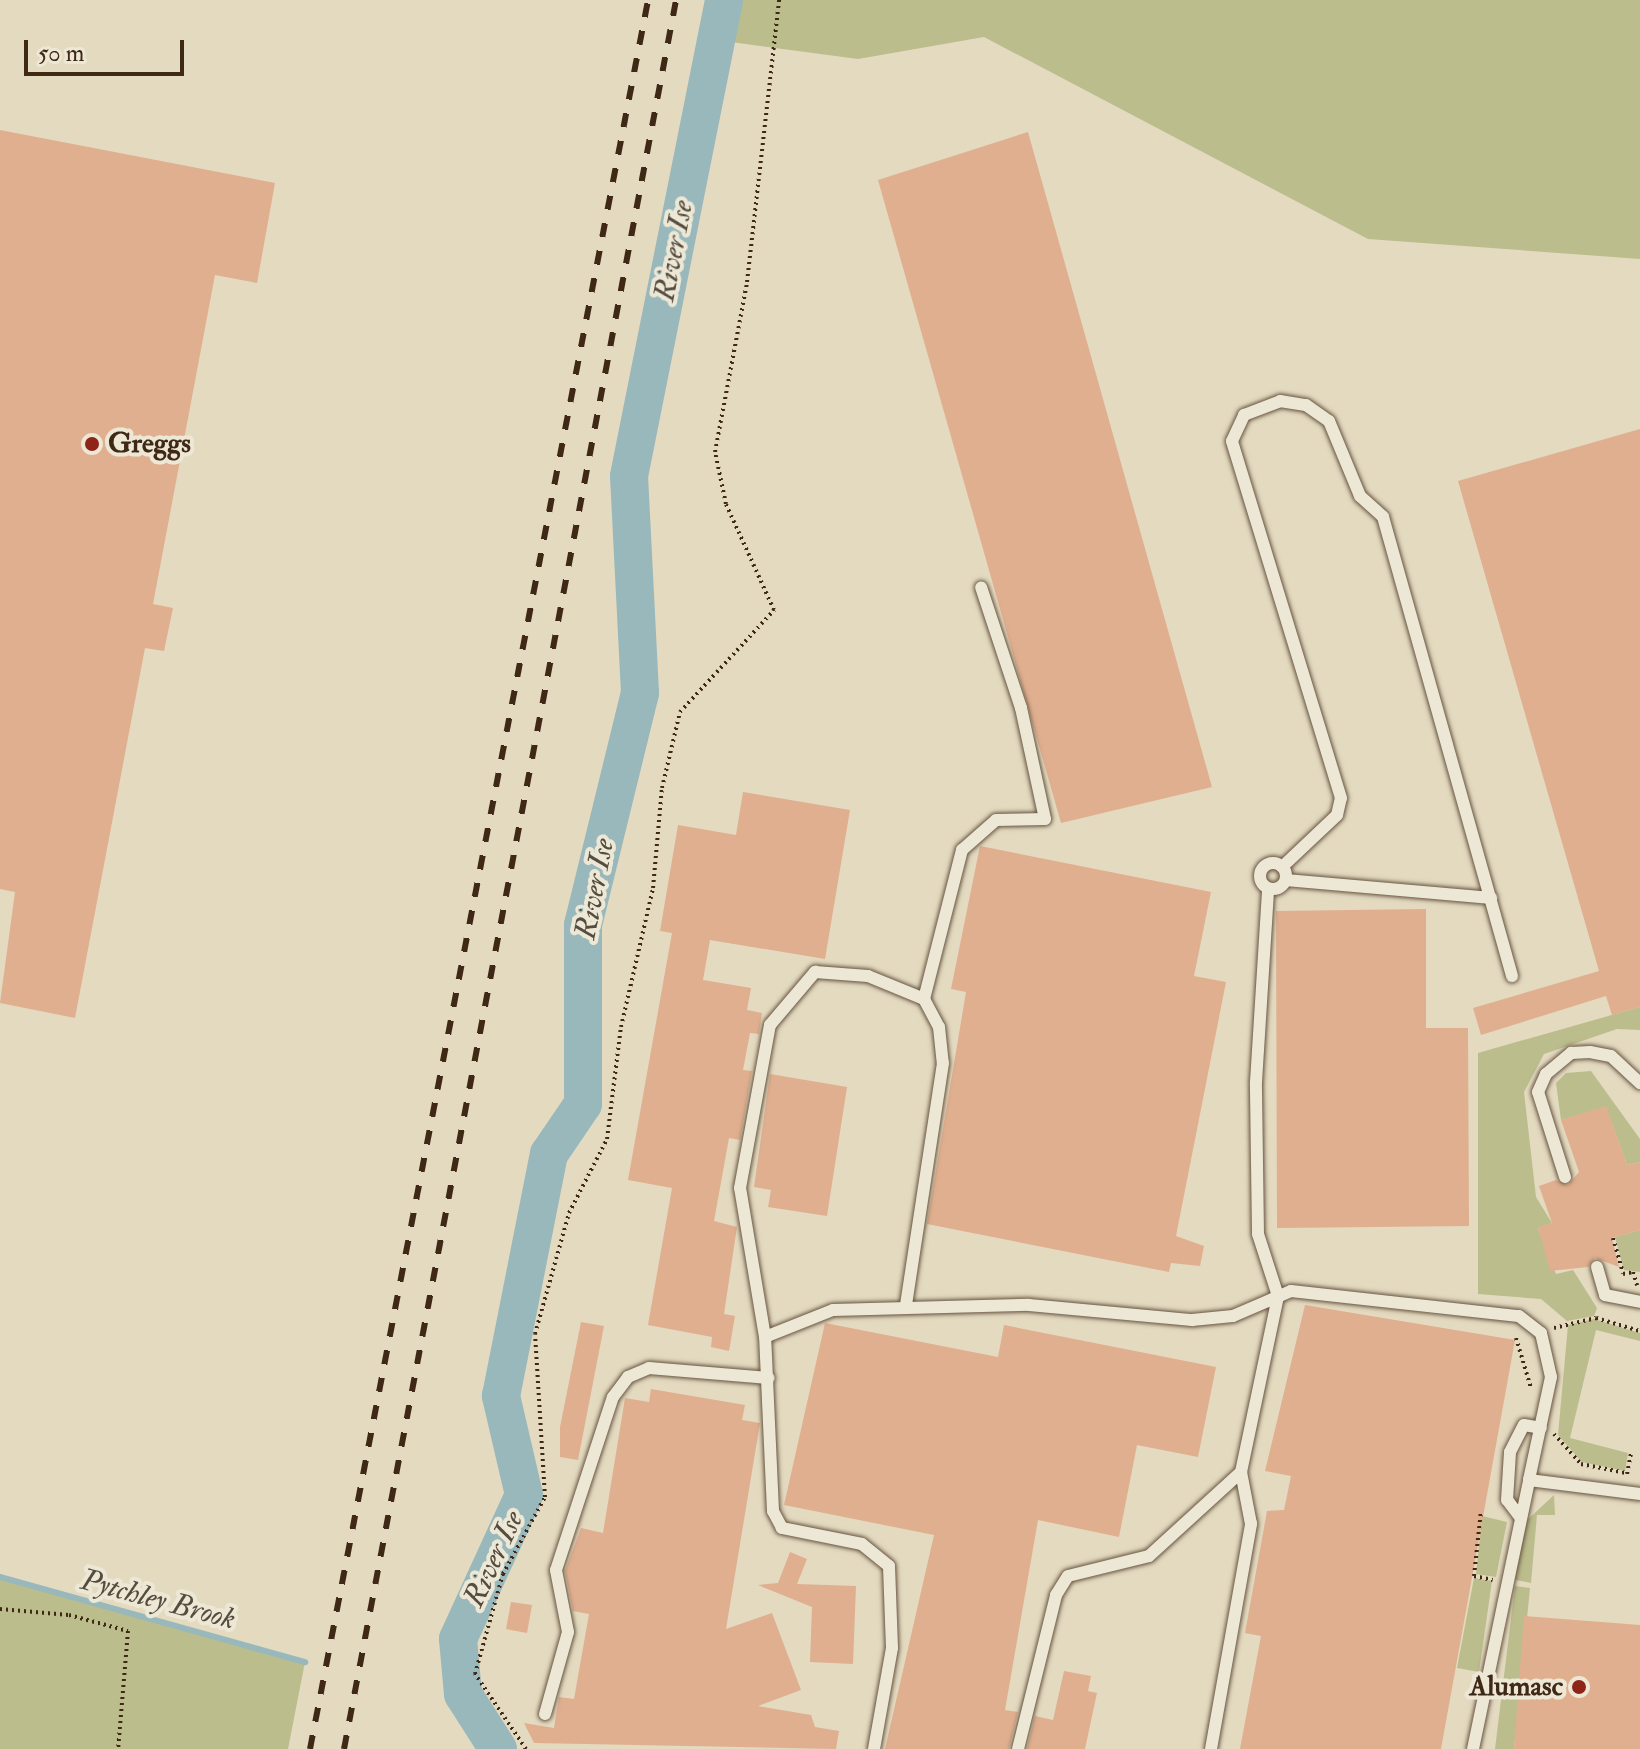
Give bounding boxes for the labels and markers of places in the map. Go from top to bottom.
place label: Greggs [108,427,191,461]
marker: Greggs [83,435,101,453]
place label: Alumasc [1470,1670,1563,1704]
marker: Alumasc [1570,1678,1588,1696]

